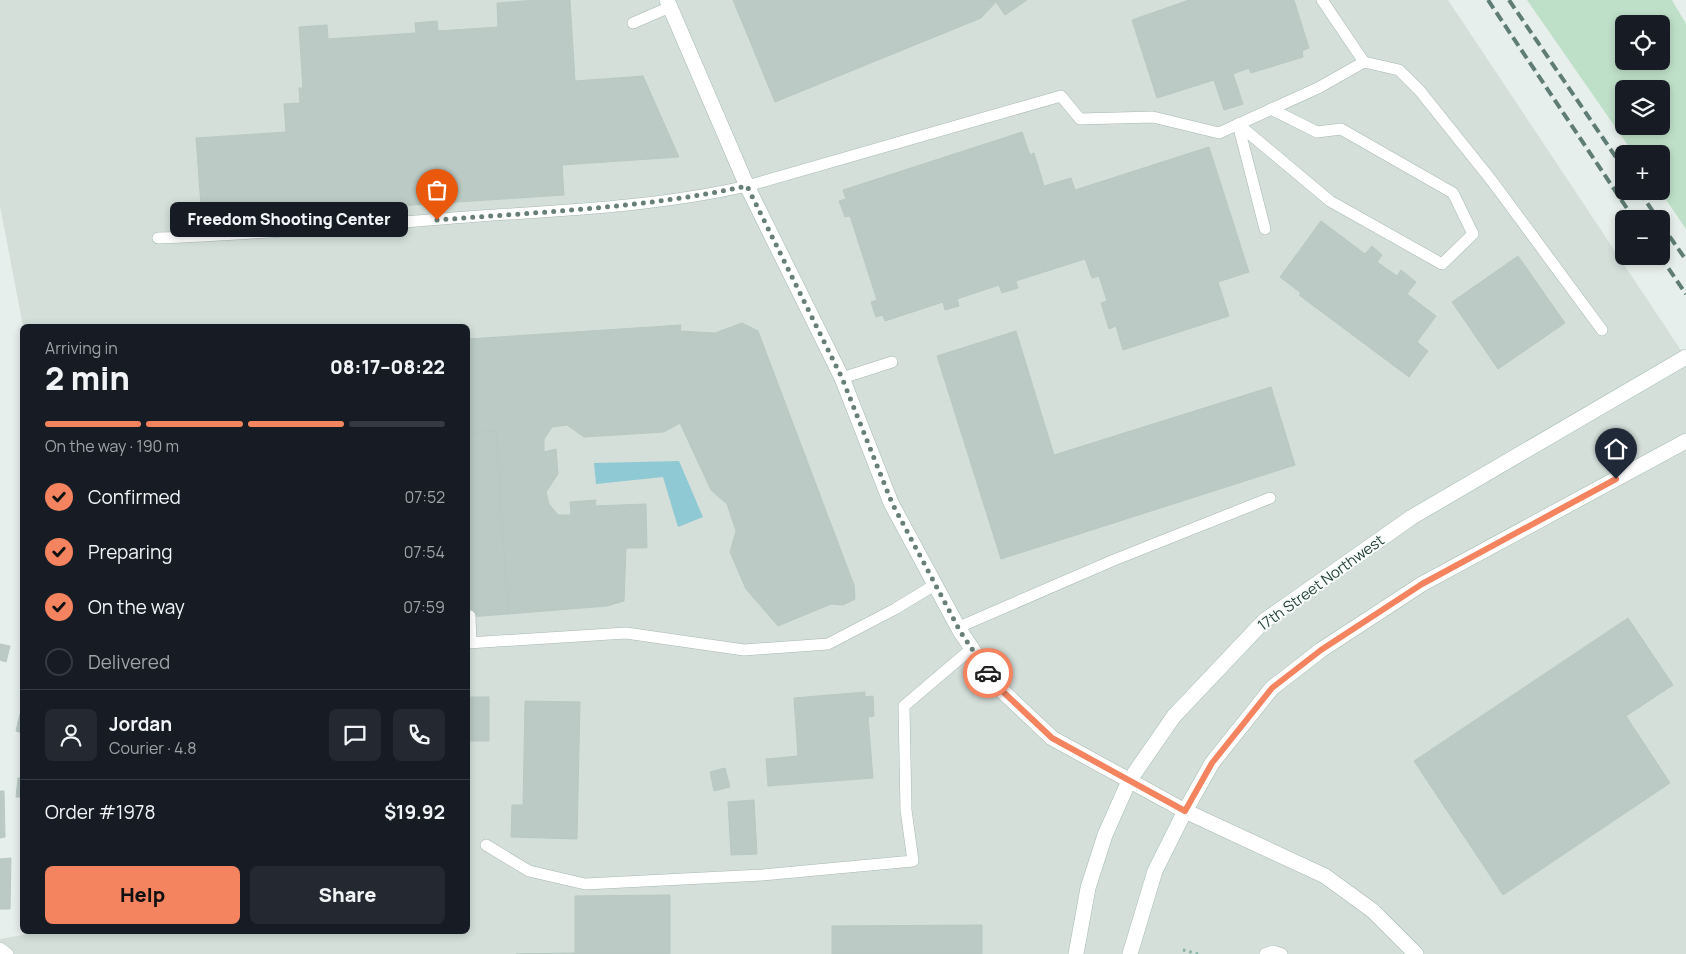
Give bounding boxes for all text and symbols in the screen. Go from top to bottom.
map controls [1615,15,1670,265]
button: locate [1615,15,1670,70]
button: layers [1615,80,1670,135]
button: + [1615,145,1670,200]
pin [416,169,458,220]
icon: bag [423,176,451,204]
callout: Freedom Shooting Center [170,202,407,238]
text: Freedom Shooting Center [188,208,390,230]
button: − [1615,210,1670,265]
text: Arriving in [45,337,118,359]
text: 08:17–08:22 [330,354,445,380]
text: 2 min [45,356,130,400]
pin [1595,428,1637,479]
text: On the way · 190 m [45,435,179,457]
icon: home [1602,435,1630,463]
icon: check [45,483,73,511]
text: Confirmed [88,484,181,510]
text: 07:52 [405,486,445,508]
street label: 17th Street Northwest [1253,530,1388,636]
icon: check [45,538,73,566]
text: Preparing [88,539,173,565]
text: 07:54 [404,541,445,563]
icon: check [45,593,73,621]
text: On the way [88,594,185,620]
text: 07:59 [403,596,445,618]
courier [963,648,1013,698]
text: Delivered [88,649,170,675]
icon: car [974,659,1002,687]
button: person [45,709,97,761]
button: chat [329,709,381,761]
button: phone [393,709,445,761]
text: Jordan [109,711,172,737]
text: Courier · 4.8 [109,737,197,759]
text: Order #1978 [45,799,155,825]
text: $19.92 [384,799,445,825]
button: Help [45,866,240,924]
button: Share [250,866,445,924]

